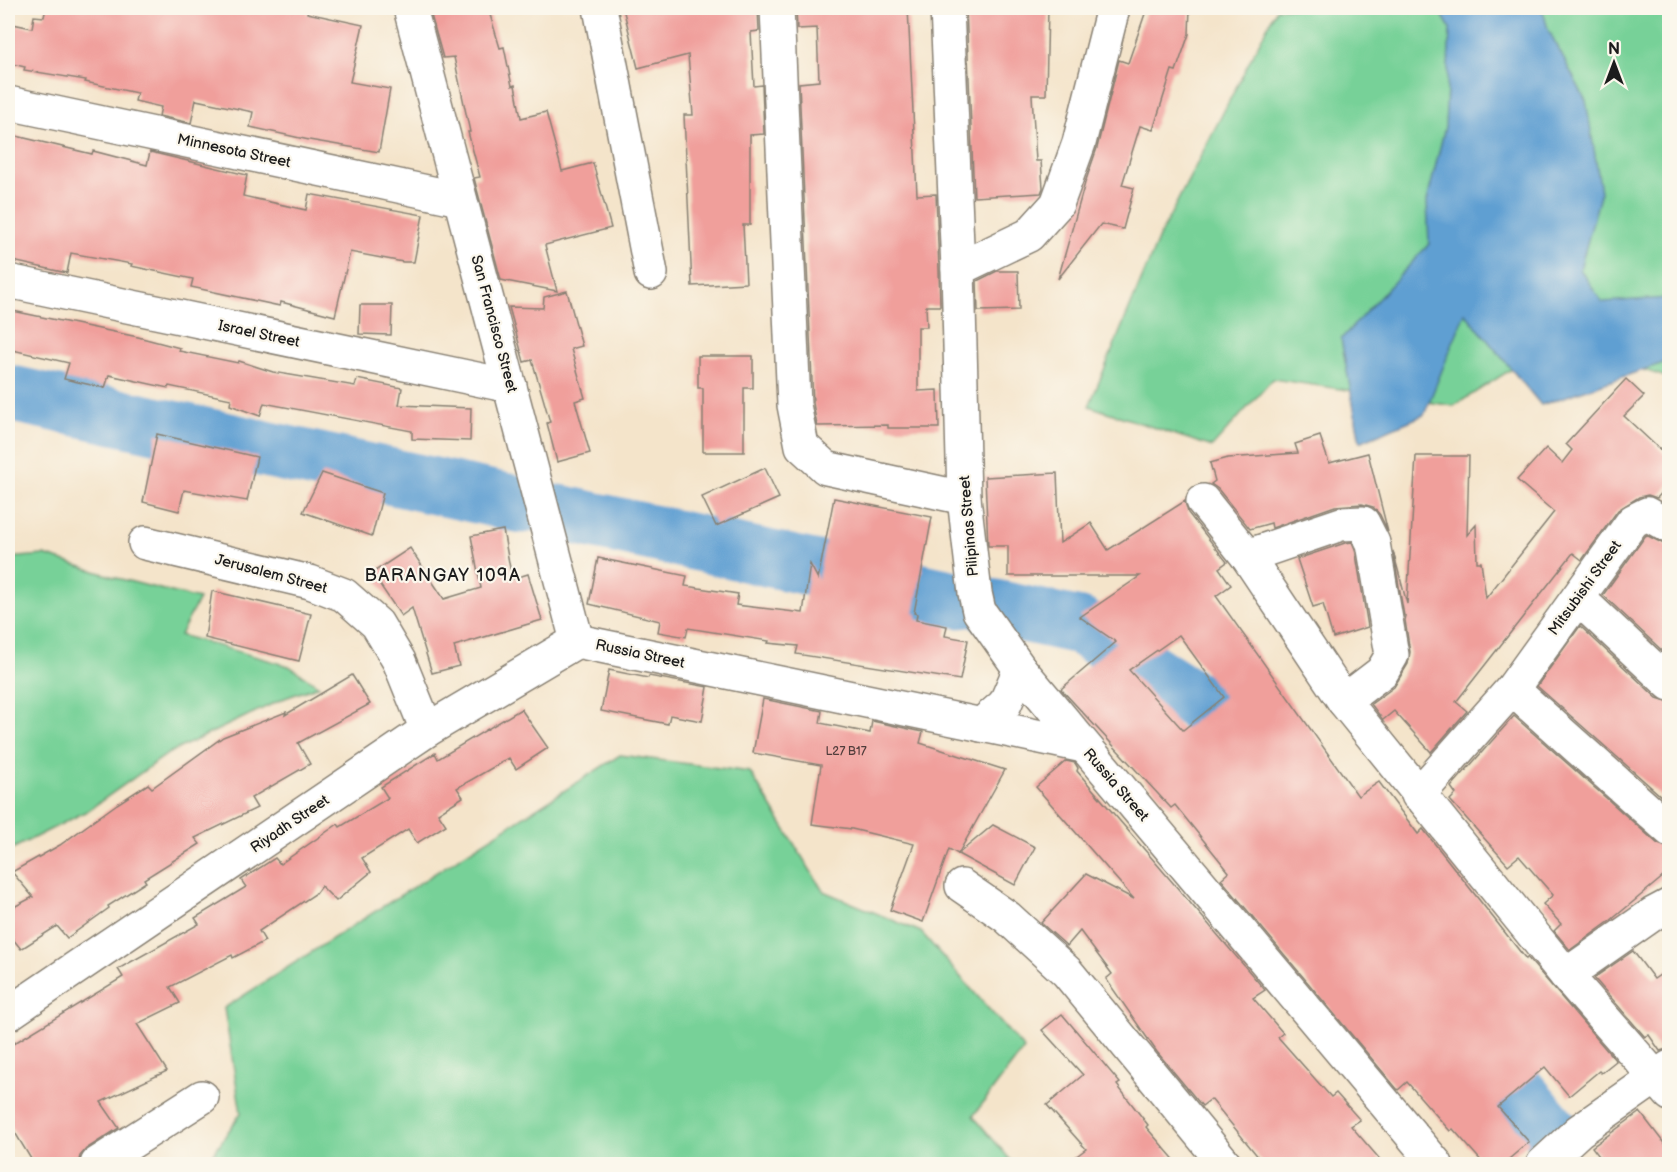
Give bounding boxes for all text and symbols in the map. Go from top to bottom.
north arrow [1584,33,1644,93]
text: N [1608,40,1620,59]
street label: Minnesota Street [175,130,293,172]
street label: San Francisco Street [467,253,522,395]
street label: Israel Street [216,316,302,352]
street label: Pilipinas Street [955,474,983,577]
street label: Mitsubishi Street [1544,536,1626,639]
street label: Jerusalem Street [213,550,330,598]
district label: BARANGAY 109A [365,565,521,586]
street label: Russia Street [594,635,687,673]
house number: L27 B17 [825,744,867,759]
street label: Russia Street [1079,744,1153,826]
street label: Riyadh Street [247,790,333,857]

